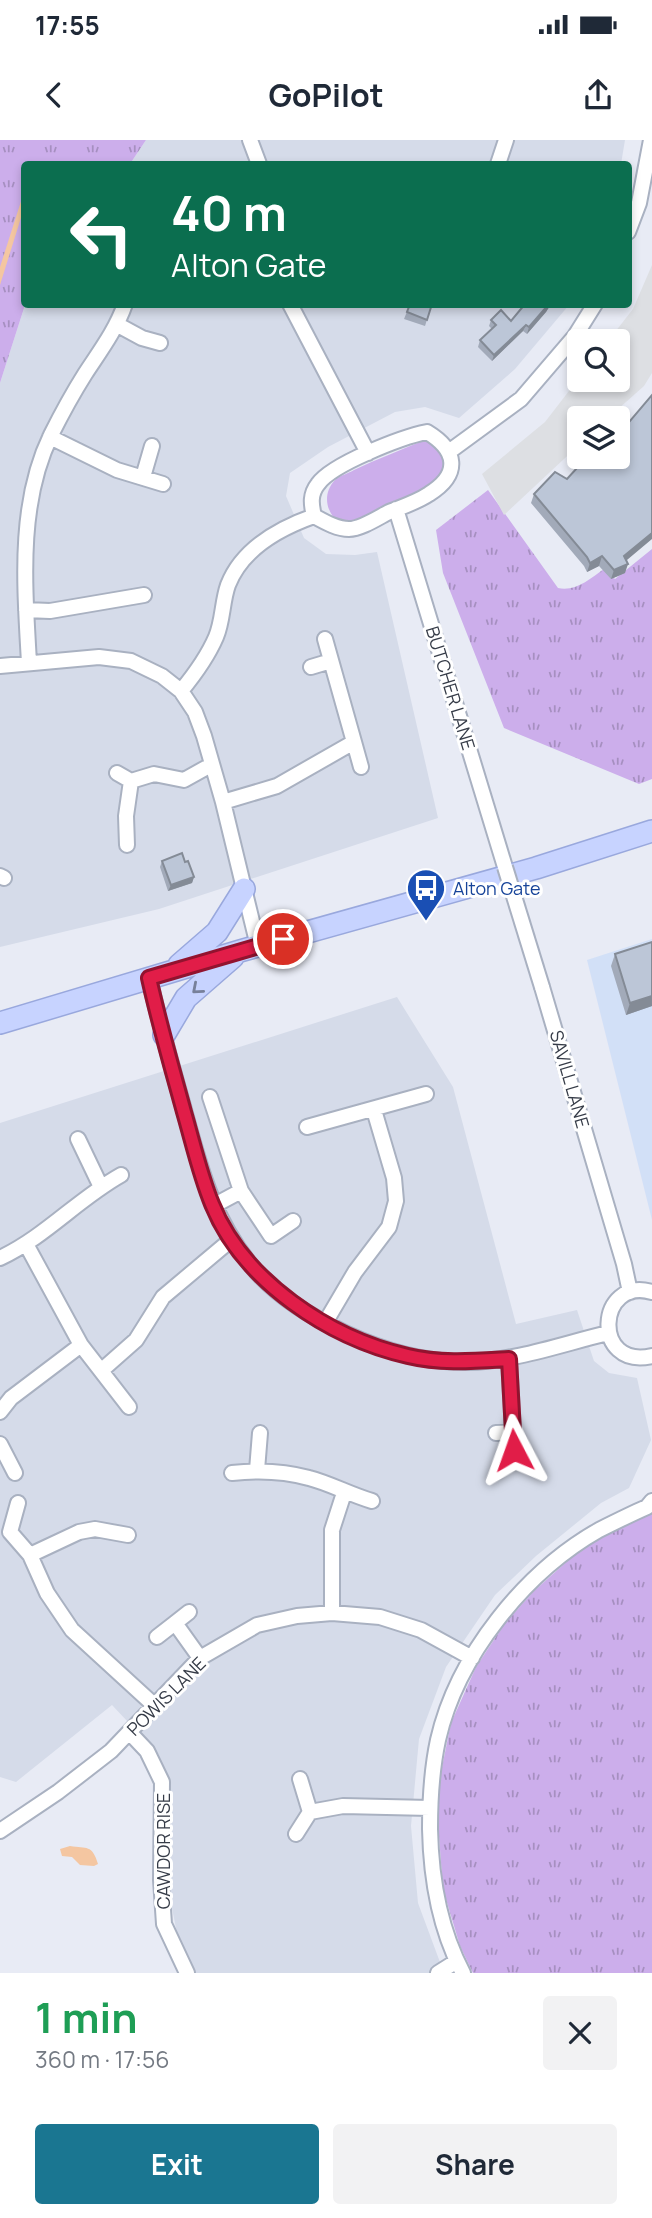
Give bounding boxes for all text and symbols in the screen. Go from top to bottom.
text: 17:55 [35,7,100,43]
text: GoPilot [268,73,384,117]
icon: back [35,76,73,114]
icon: share [579,76,617,114]
text: 40 m [171,179,287,246]
icon: left [56,189,147,280]
text: Alton Gate [171,243,326,287]
map controls [567,329,630,469]
button: search [567,329,630,392]
button: layers [567,406,630,469]
street label: BUTCHER LANE [421,623,481,753]
bus stop icon: Alton Gate [405,867,447,922]
place label: Alton Gate [453,876,540,900]
pin [253,909,313,969]
icon: arrive [264,920,302,958]
one-way arrow [192,980,205,993]
street label: SAVILL LANE [545,1027,595,1131]
position arrow [477,1413,551,1487]
street label: POWIS LANE [121,1651,211,1741]
street label: CAWDOR RISE [151,1793,175,1909]
text: 1 min [35,1988,138,2046]
button: close [543,1996,617,2070]
text: 360 m · 17:56 [35,2043,169,2075]
button: Exit [35,2124,319,2204]
button: Share [333,2124,617,2204]

